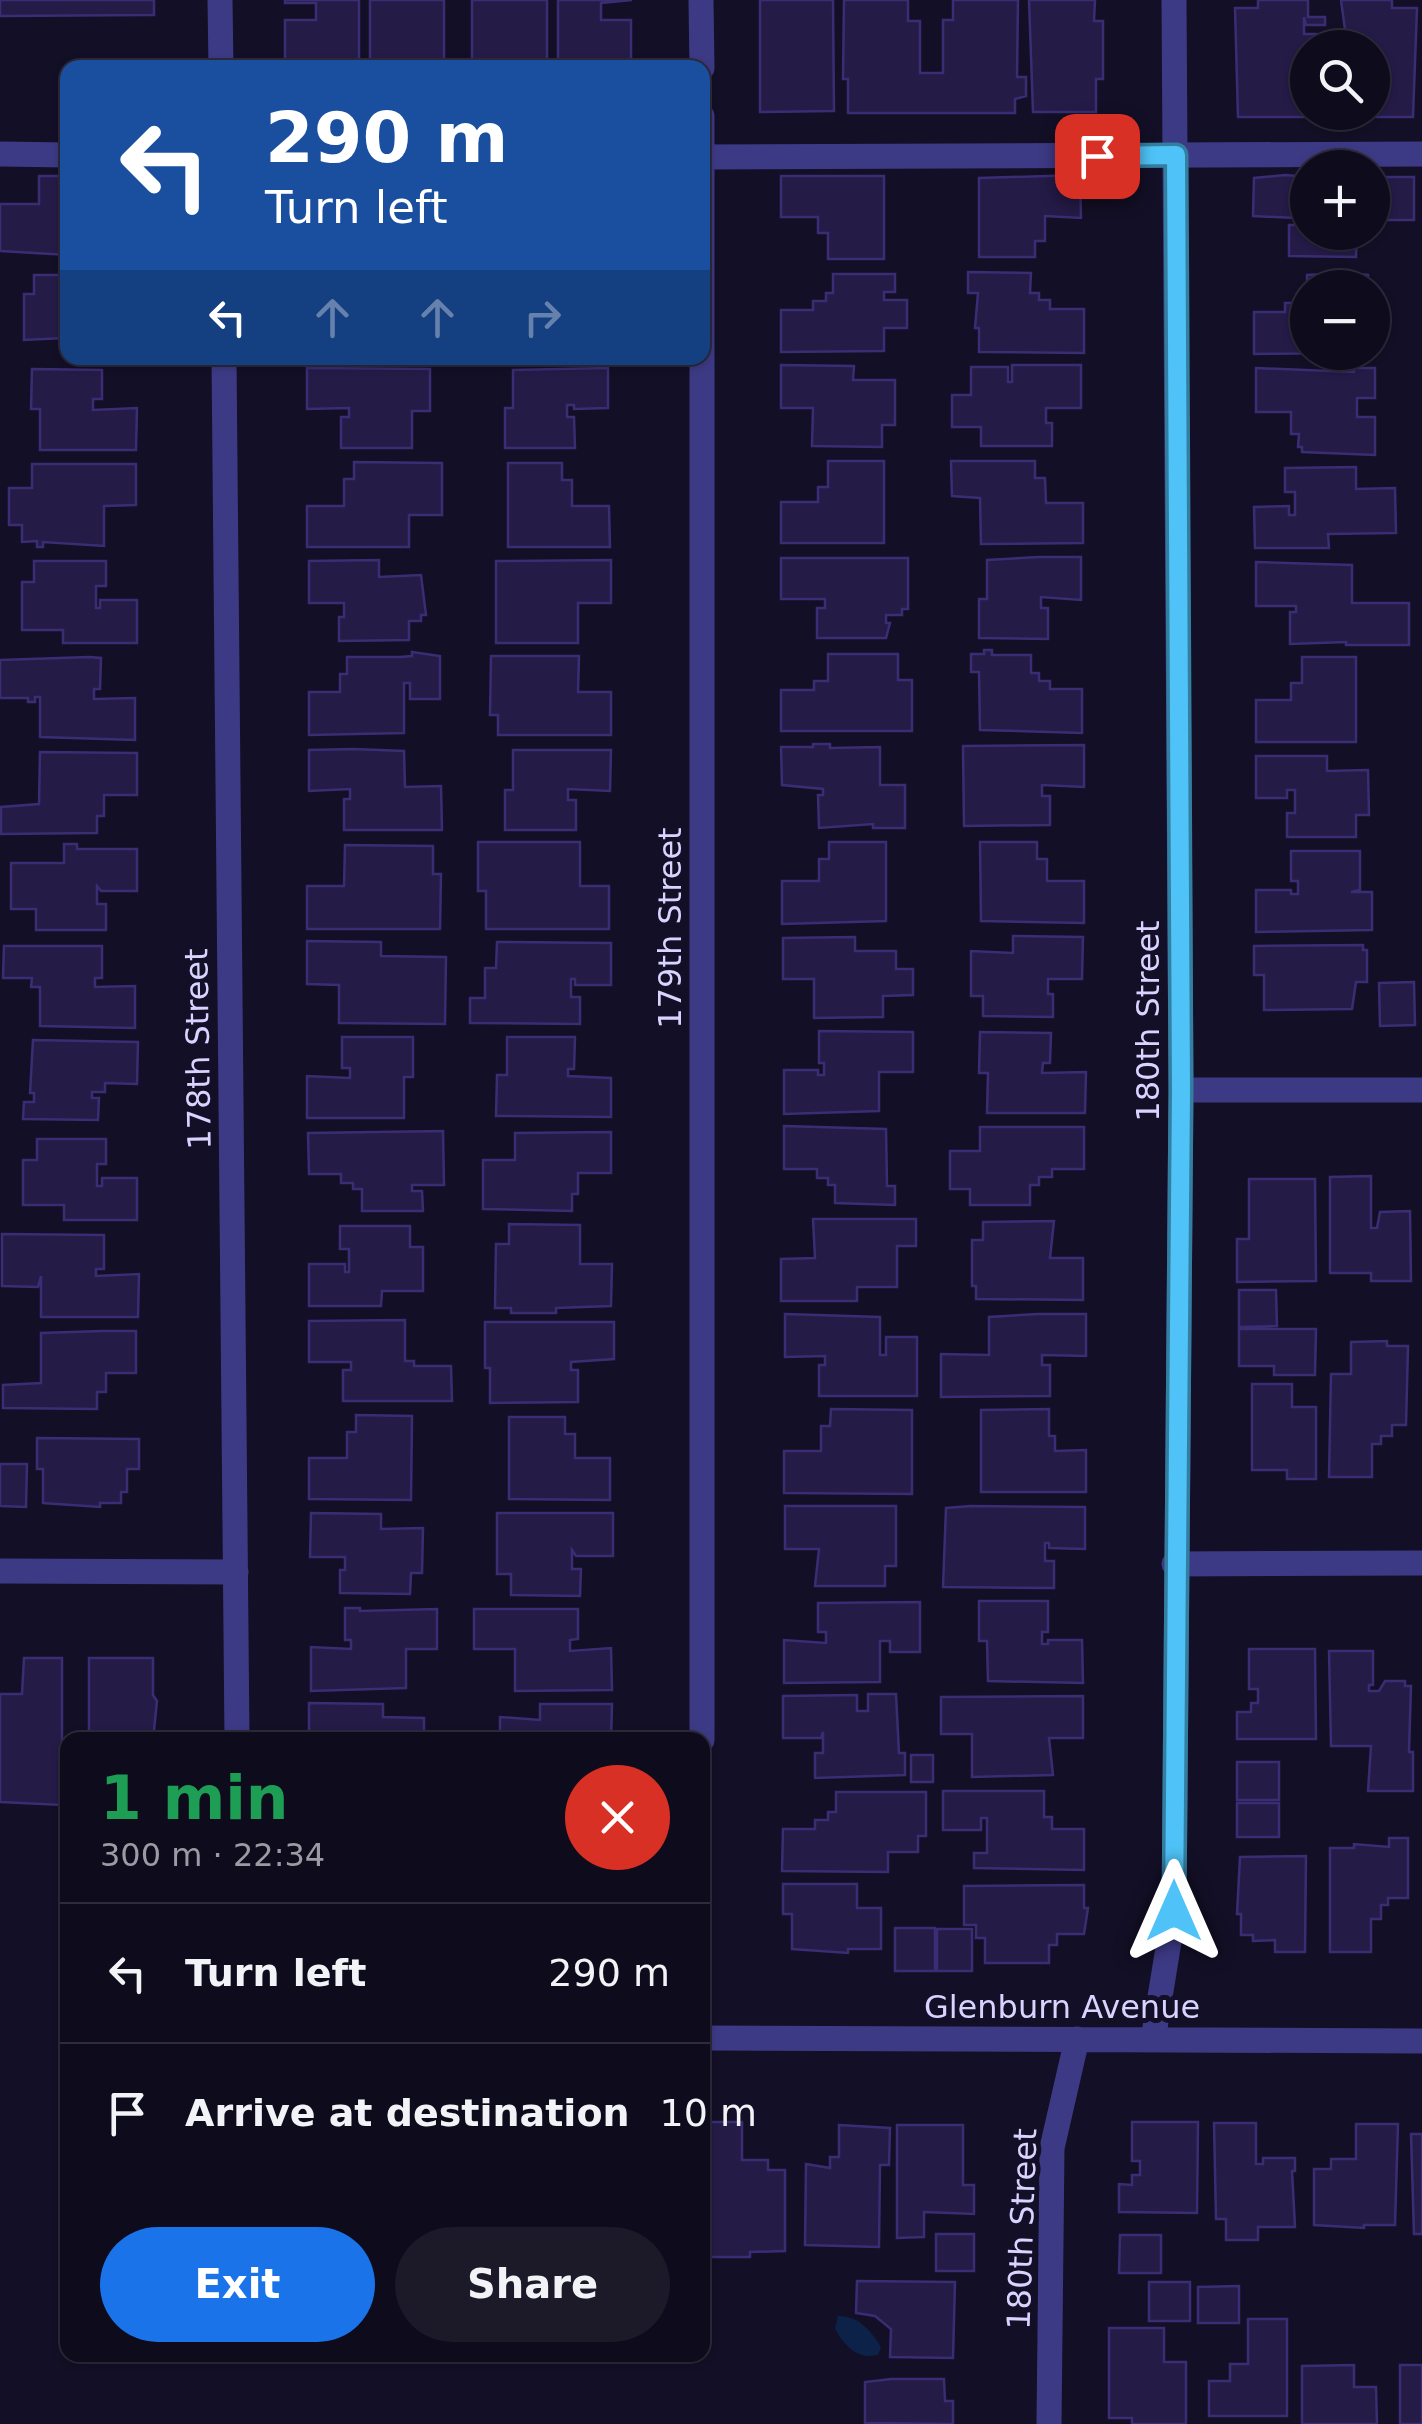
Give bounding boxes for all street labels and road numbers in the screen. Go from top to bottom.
street label: 179th Street [651,827,689,1029]
street label: 180th Street [1129,920,1167,1122]
street label: 178th Street [177,948,219,1150]
street label: Glenburn Avenue [924,1988,1200,2026]
street label: 180th Street [999,2128,1045,2330]

